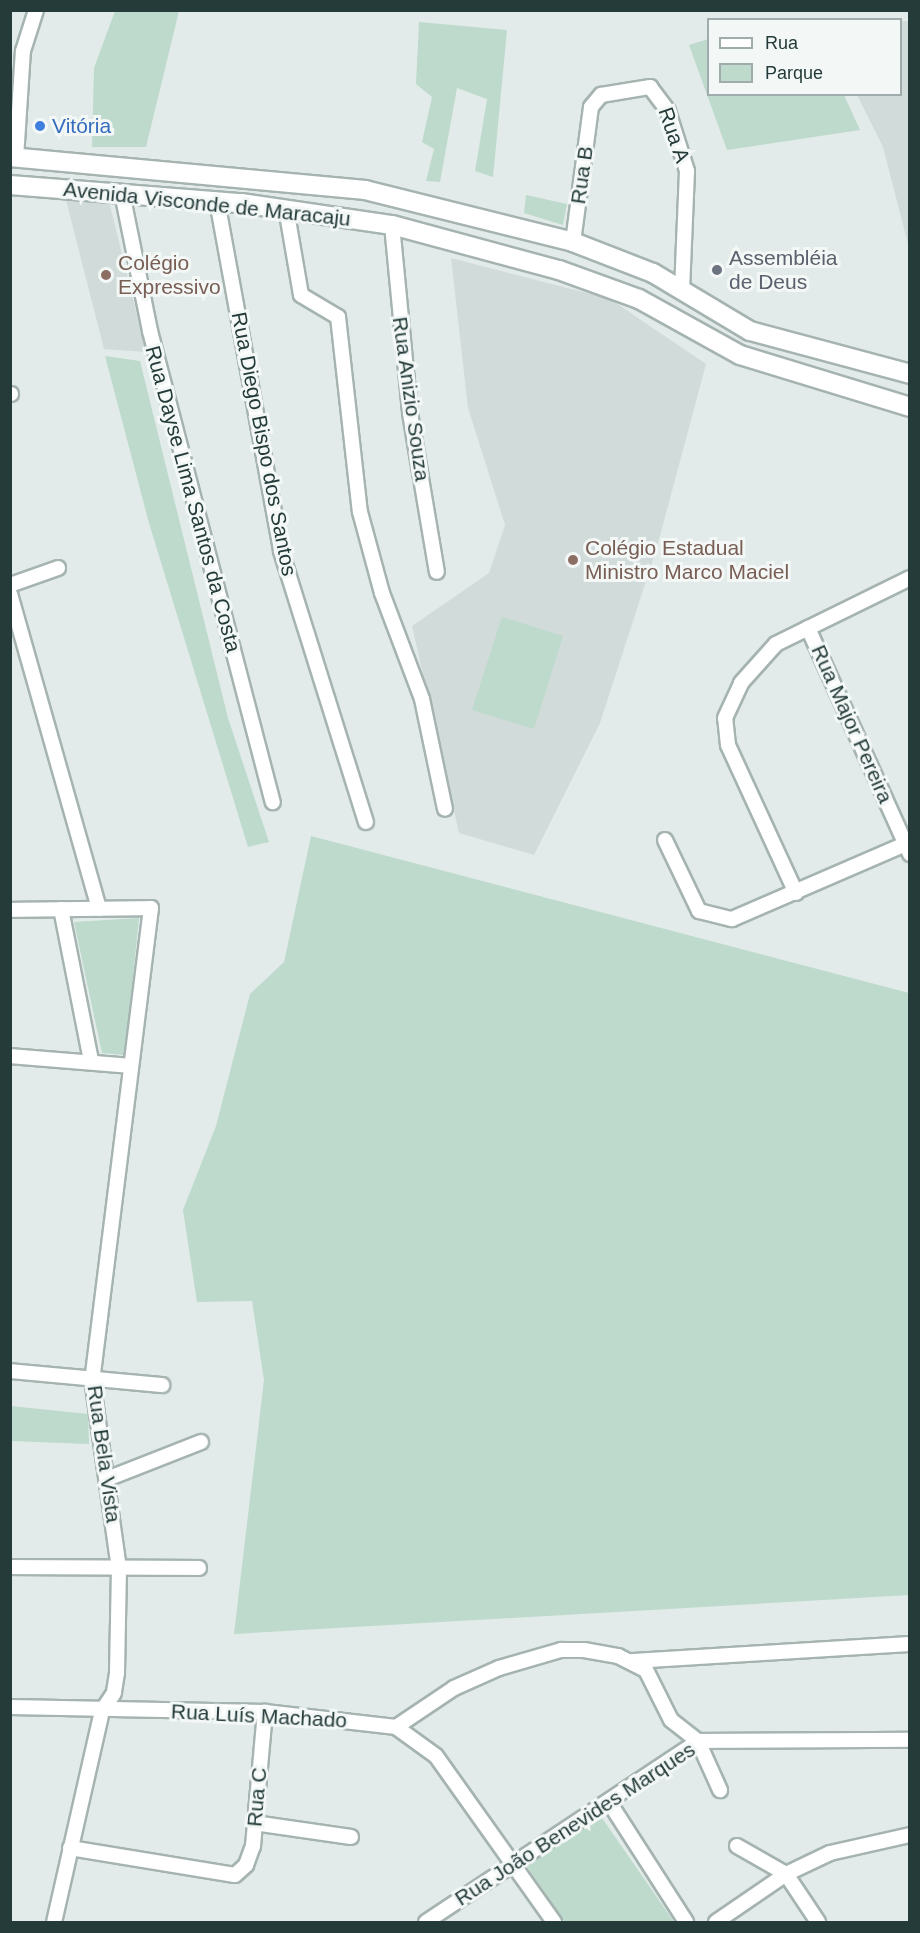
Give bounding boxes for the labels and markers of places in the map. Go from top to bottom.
place label: Vitória [52,113,111,139]
marker: Vitória [33,119,47,133]
place label: Assembléia de Deus [729,245,838,295]
place label: Colégio Expressivo [118,250,221,300]
marker: Assembléia de Deus [710,263,724,277]
marker: Colégio Expressivo [99,268,113,282]
place label: Colégio Estadual Ministro Marco Maciel [585,535,789,585]
marker: Colégio Estadual Ministro Marco Maciel [566,553,580,567]

